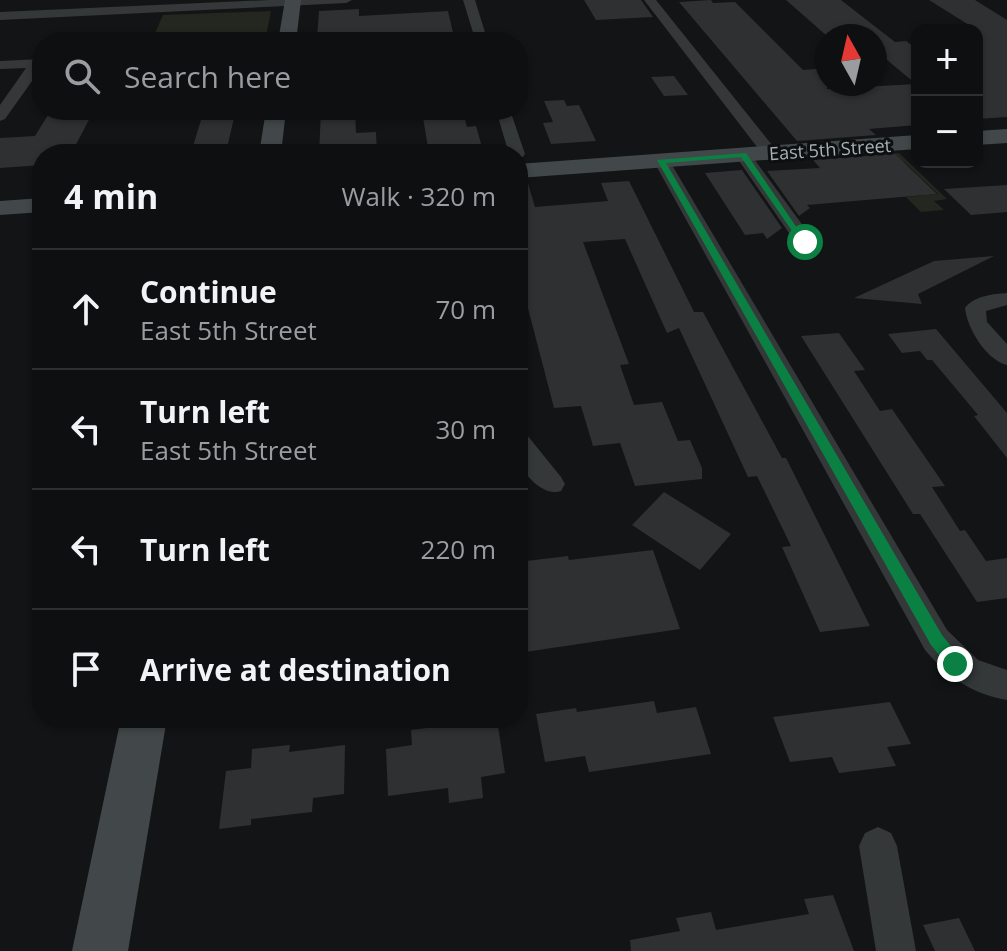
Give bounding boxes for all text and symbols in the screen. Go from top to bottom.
north arrow [815,24,887,96]
map controls [911,24,983,168]
button: + [911,24,983,96]
search box [32,32,528,120]
icon: search [60,54,104,98]
text: Search here [124,56,291,97]
button: − [911,96,983,168]
street label: East 5th Street [768,133,892,165]
text: 4 min [64,173,158,219]
text: Walk · 320 m [342,178,496,214]
route start [787,224,823,260]
text: Continue [140,271,277,312]
icon: ahead [64,287,108,331]
text: 70 m [435,291,496,327]
text: East 5th Street [140,312,317,348]
text: Turn left [140,391,270,432]
icon: left [64,407,108,451]
text: 30 m [435,411,496,447]
text: East 5th Street [140,432,317,468]
icon: left [64,527,108,571]
text: Turn left [140,529,270,570]
text: 220 m [421,531,496,567]
route end [937,646,973,682]
icon: arrive [64,647,108,691]
text: Arrive at destination [140,649,451,690]

